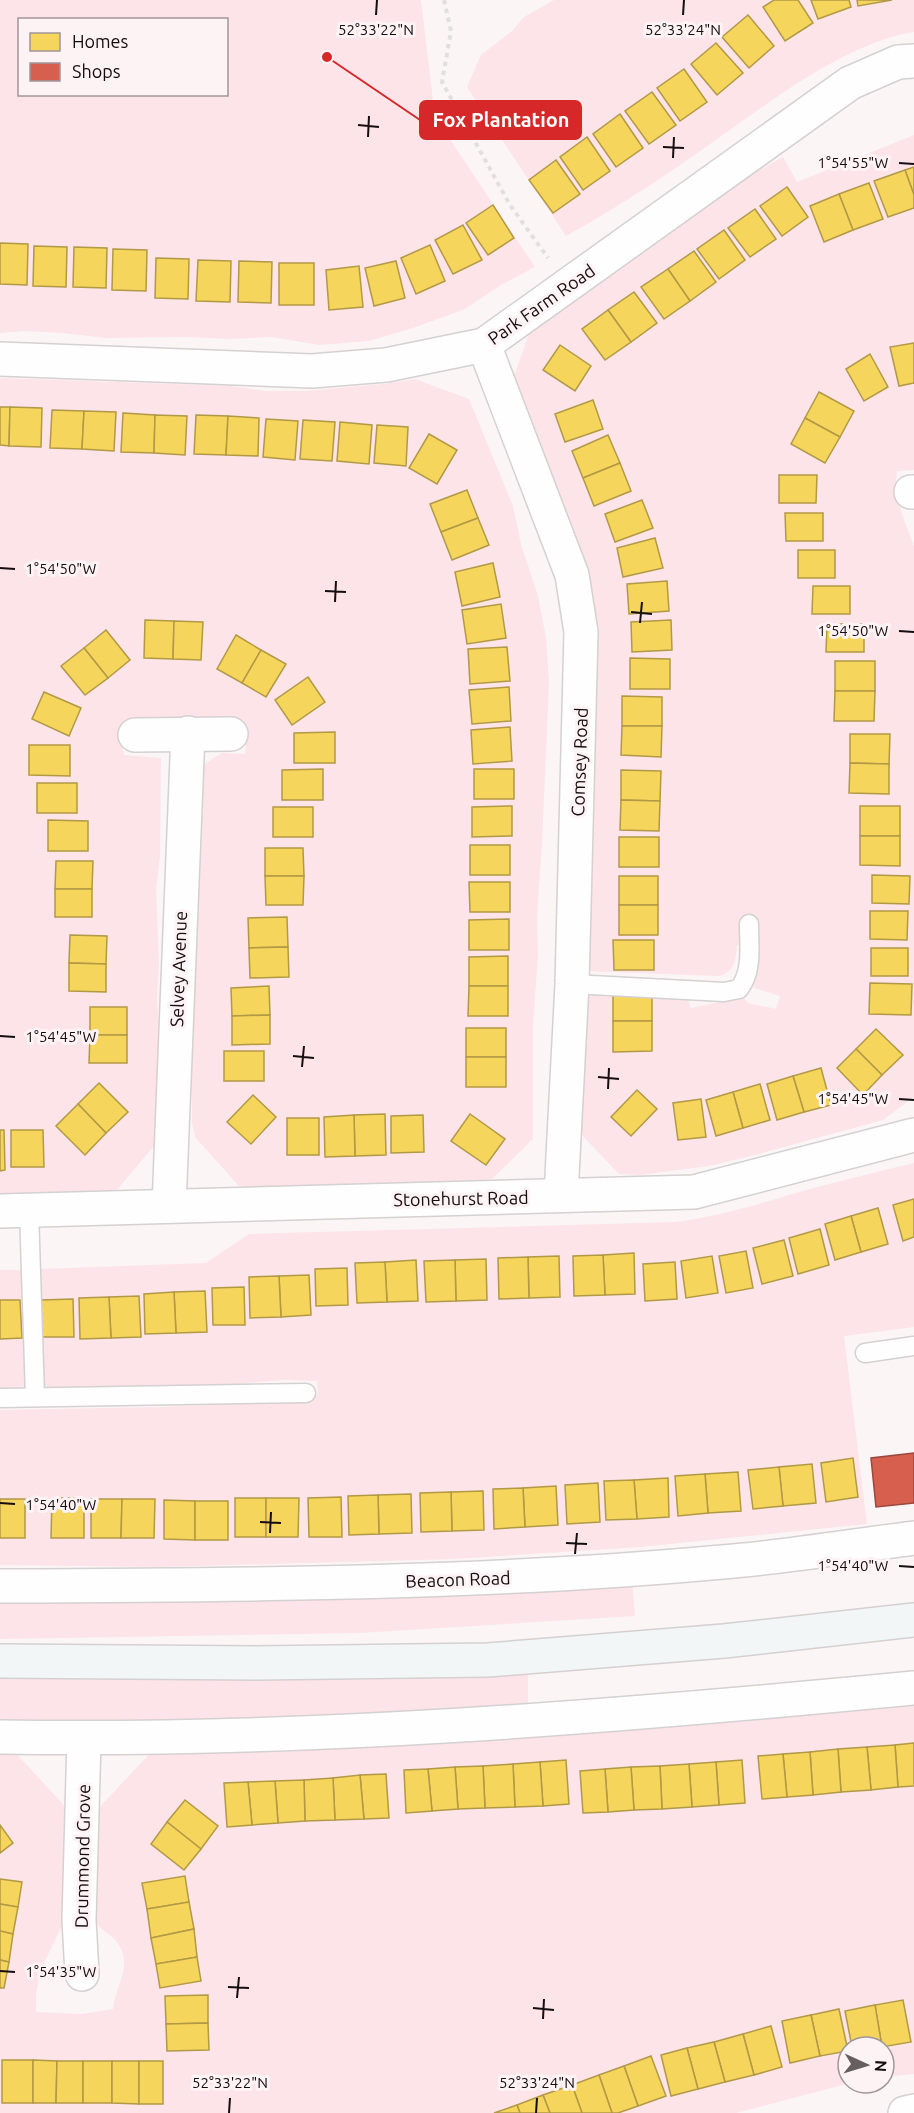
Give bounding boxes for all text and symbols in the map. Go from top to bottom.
legend [18,18,228,96]
text: 52°33'22"N [338,21,414,38]
text: 52°33'24"N [645,21,721,38]
text: Homes [72,31,129,51]
text: Shops [72,61,121,81]
callout: Fox Plantation [420,101,581,139]
text: Fox Plantation [433,108,570,131]
text: 1°54'55"W [818,154,889,171]
street label: Park Farm Road [484,260,598,348]
text: 1°54'50"W [26,560,97,577]
text: 1°54'50"W [818,622,889,639]
street label: Comsey Road [567,707,591,817]
street label: Selvey Avenue [166,911,190,1027]
text: 1°54'45"W [26,1028,97,1045]
text: 1°54'45"W [818,1090,889,1107]
street label: Stonehurst Road [393,1187,529,1209]
text: 1°54'40"W [26,1496,97,1513]
text: 1°54'40"W [818,1557,889,1574]
street label: Beacon Road [405,1567,511,1591]
street label: Drummond Grove [71,1784,93,1928]
text: 1°54'35"W [26,1963,97,1980]
north arrow [836,2035,896,2095]
text: N [872,2059,890,2073]
text: 52°33'22"N [192,2074,268,2091]
text: 52°33'24"N [499,2074,575,2091]

